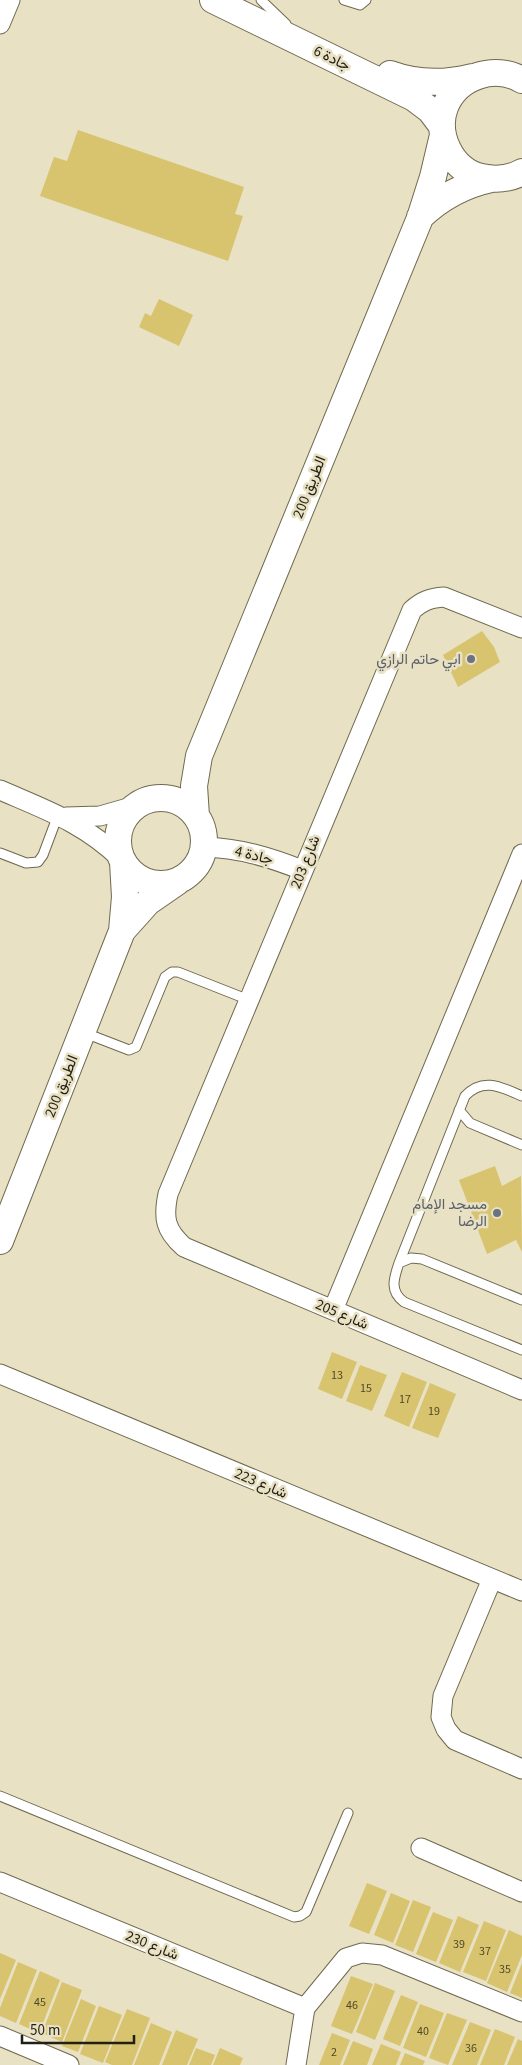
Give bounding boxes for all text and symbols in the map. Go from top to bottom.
street label: جادة 6 [310,41,354,76]
street label: الطريق 200 [287,453,331,521]
place label: ابي حاتم الرازي [376,649,461,672]
marker: ابي حاتم الرازي [465,653,477,665]
street label: شارع 203 [285,832,326,892]
street label: جادة 4 [233,841,275,870]
street label: الطريق 200 [39,1052,83,1120]
place label: مسجد الإمام الرضا [412,1194,487,1232]
marker: مسجد الإمام الرضا [491,1207,503,1219]
street label: شارع 205 [312,1294,372,1335]
house number: 13 [331,1367,343,1384]
house number: 15 [360,1380,372,1397]
house number: 17 [399,1391,411,1408]
house number: 19 [428,1403,440,1420]
street label: شارع 223 [231,1463,291,1504]
street label: شارع 230 [122,1925,182,1966]
house number: 39 [453,1936,465,1953]
house number: 37 [479,1943,491,1960]
house number: 35 [499,1961,511,1978]
house number: 45 [34,1994,46,2011]
house number: 46 [346,1997,358,2014]
scale bar [22,2012,135,2044]
text: 50 m [30,2020,60,2041]
house number: 40 [417,2023,429,2040]
house number: 36 [465,2040,477,2057]
house number: 2 [331,2044,337,2061]

